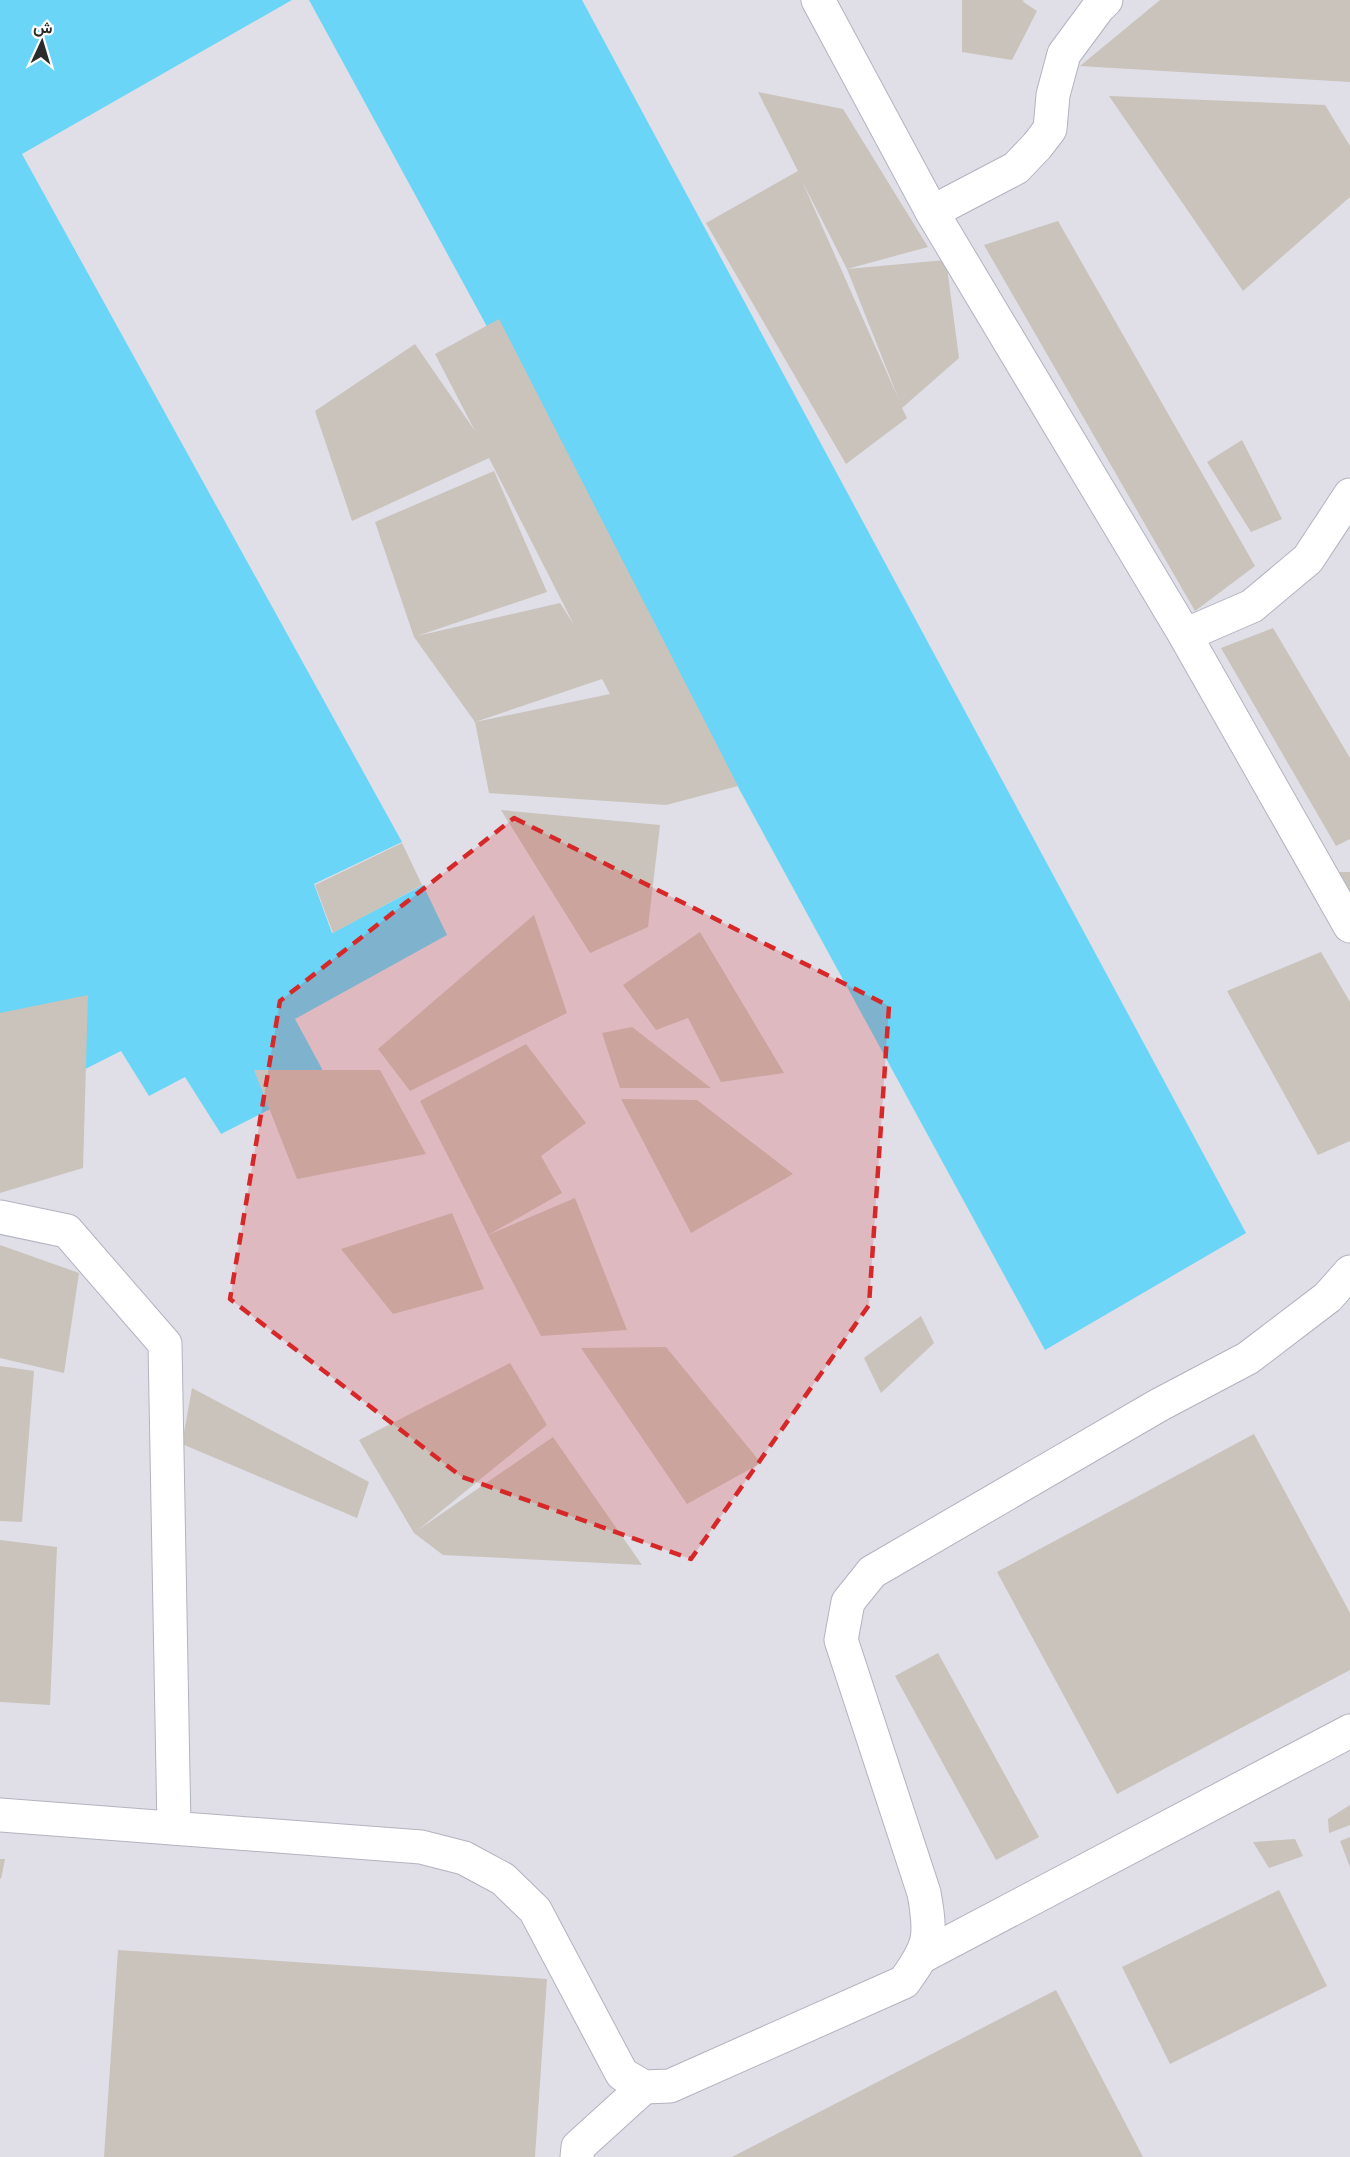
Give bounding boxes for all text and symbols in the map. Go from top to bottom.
north arrow [12,12,72,72]
text: ش [33,16,53,38]

